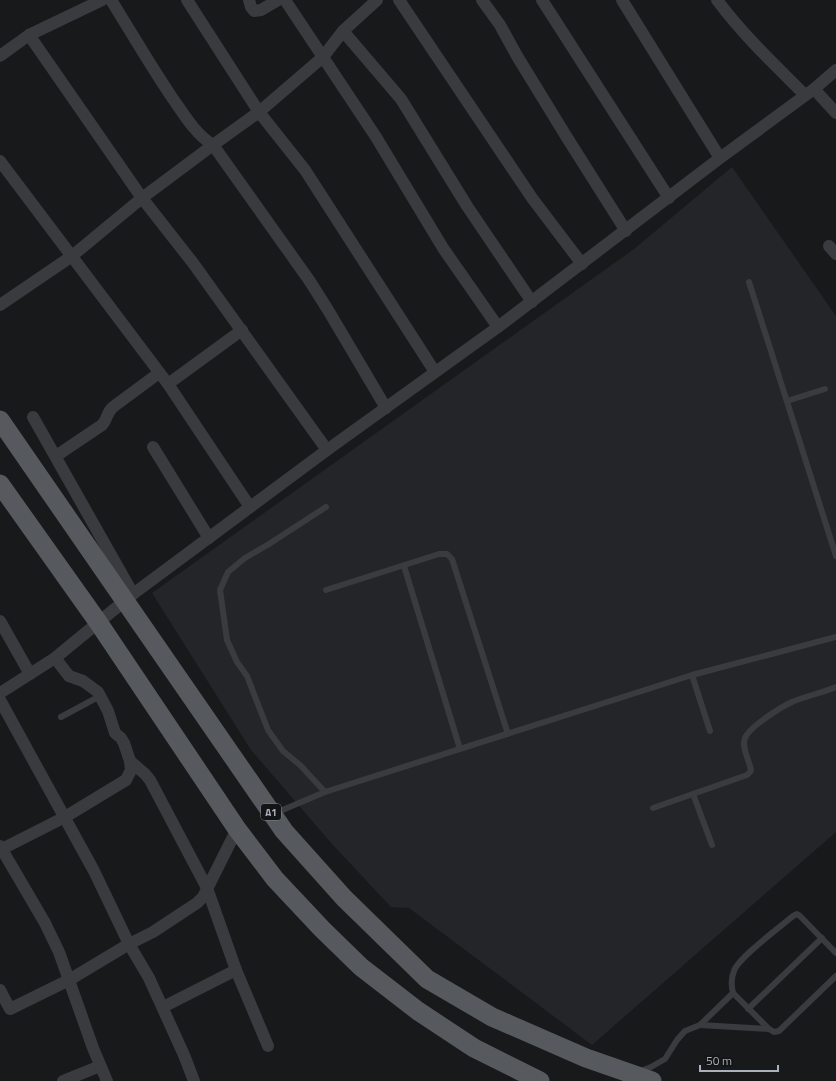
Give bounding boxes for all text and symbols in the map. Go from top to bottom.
road number: A1 [261,804,281,820]
scale bar [700,1047,778,1073]
text: 50 m [706,1051,732,1070]

